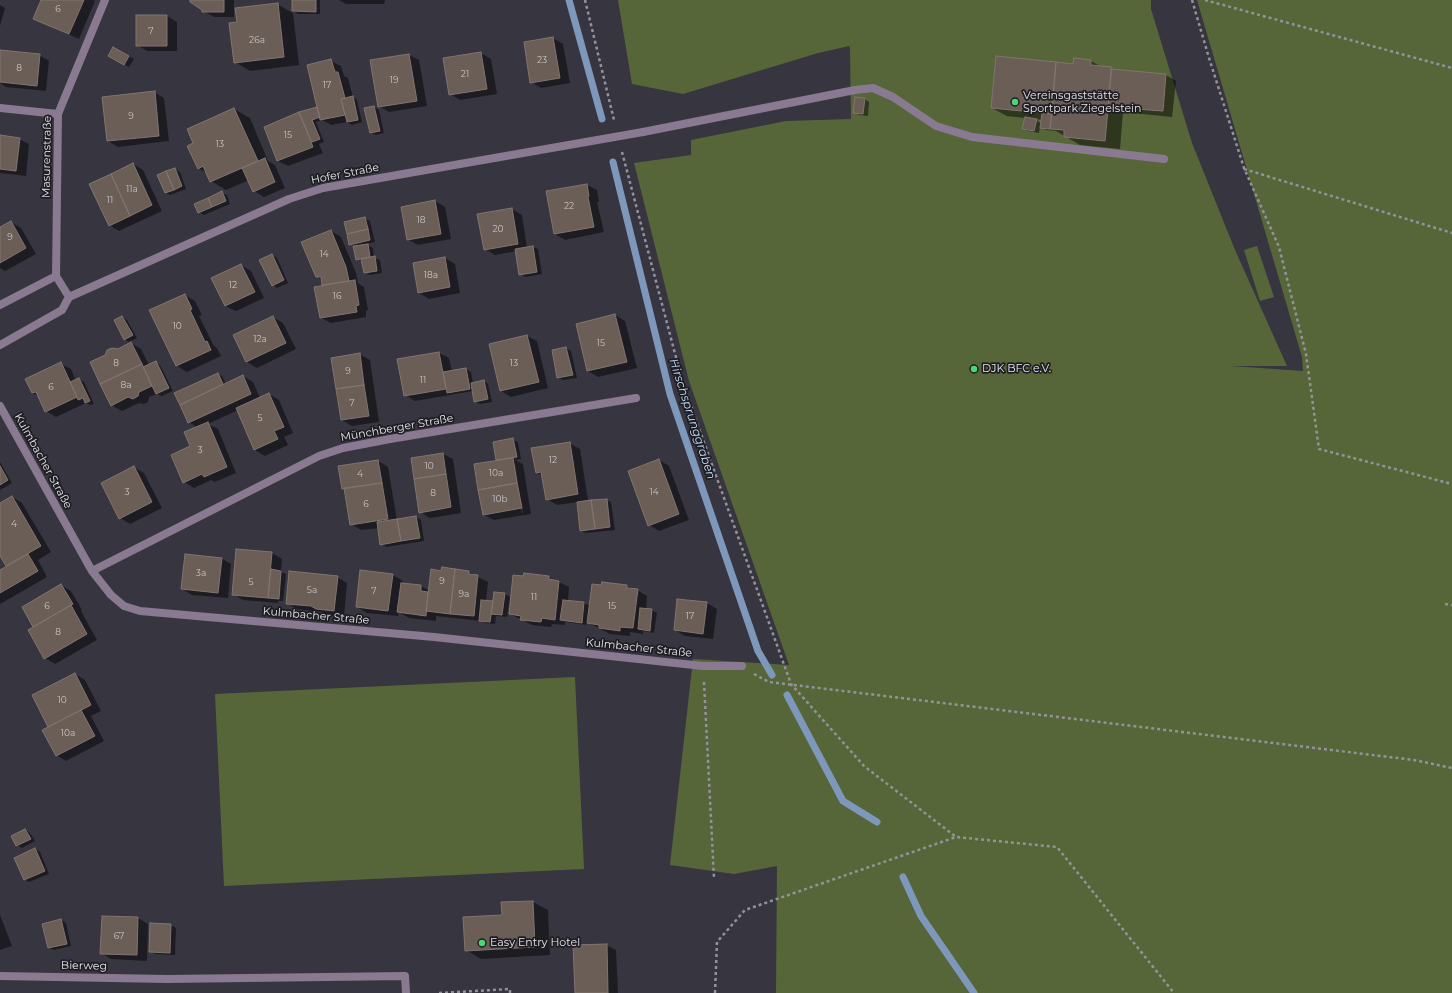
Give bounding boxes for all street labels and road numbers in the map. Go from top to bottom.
street label: Masurenstraße [40,116,54,198]
street label: Hofer Straße [310,161,380,187]
street label: Kulmbacher Straße [11,411,75,511]
street label: Münchberger Straße [340,412,454,444]
street label: Kulmbacher Straße [262,605,370,627]
street label: Kulmbacher Straße [585,636,693,660]
street label: Bierweg [61,959,107,973]

